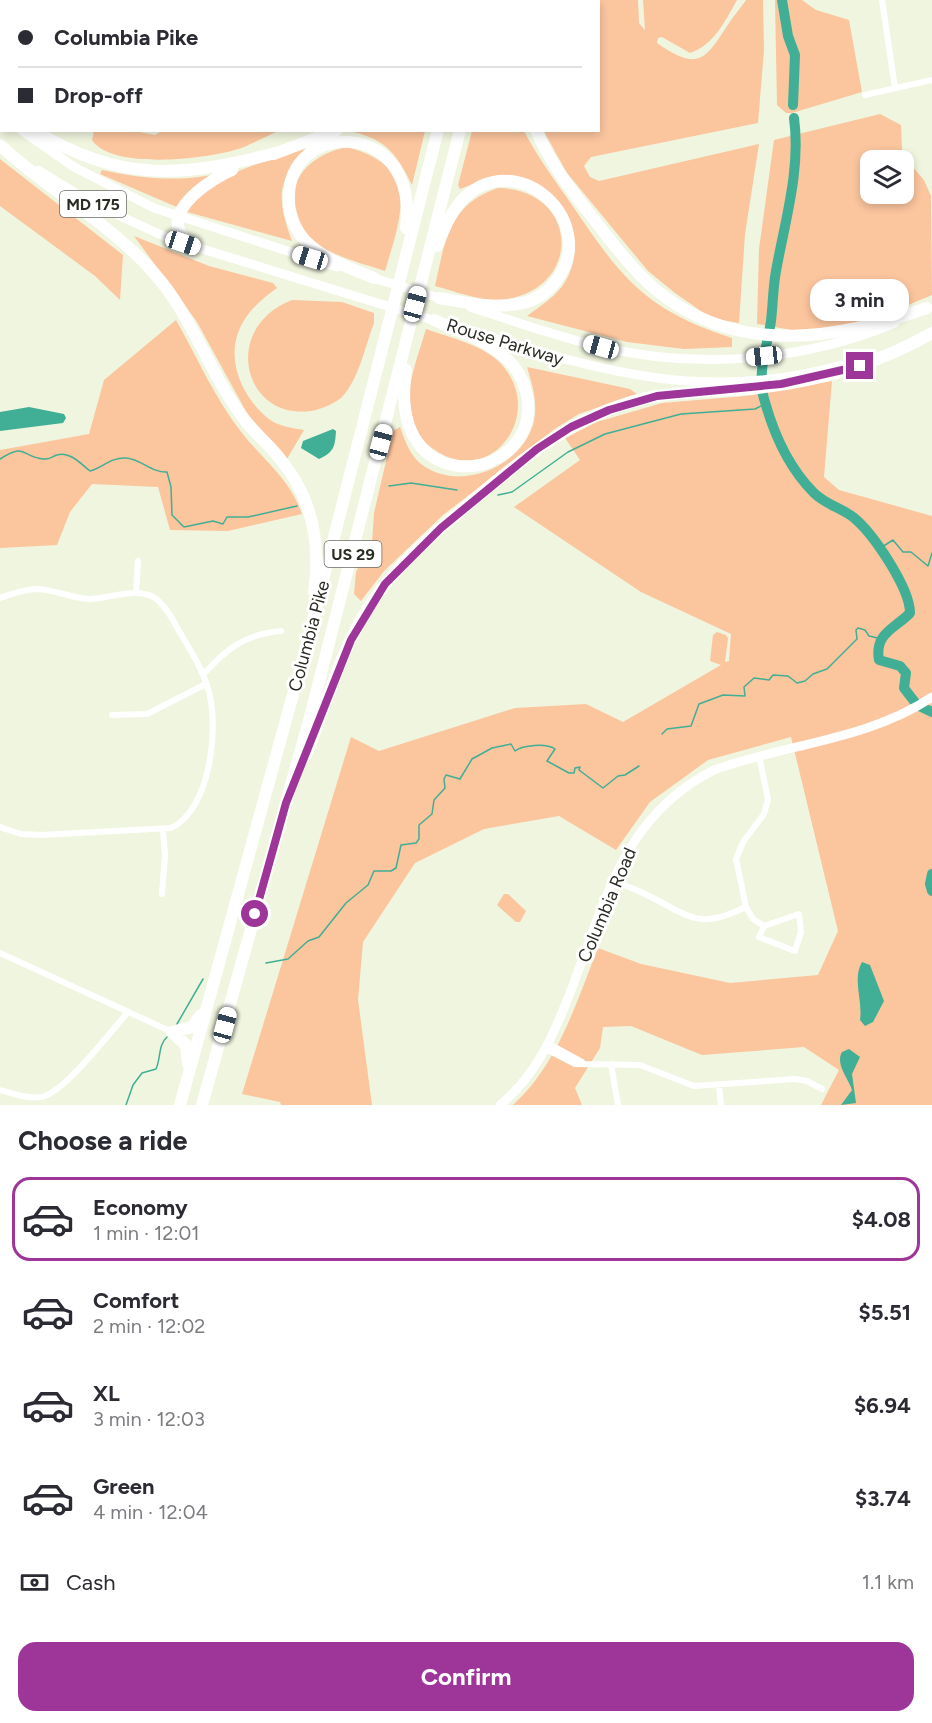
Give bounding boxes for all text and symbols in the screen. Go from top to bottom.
text: Columbia Pike [54,24,198,51]
text: Drop-off [54,82,143,109]
map controls [860,150,914,204]
button: layers [860,150,914,204]
road number: MD 175 [60,191,126,217]
car [163,229,203,257]
car [290,244,330,272]
callout: 3 min [810,279,910,321]
car [402,284,428,324]
text: 3 min [835,288,884,312]
street label: Rouse Parkway [444,314,567,370]
car [581,333,621,361]
car [745,345,783,367]
route end [846,352,873,379]
car [368,422,394,462]
road number: US 29 [324,541,382,567]
street label: Columbia Pike [284,578,334,694]
street label: Columbia Road [573,844,641,966]
route start [241,900,268,927]
car [212,1005,238,1045]
text: Choose a ride [18,1124,187,1157]
icon: car [21,1192,75,1246]
text: Economy [93,1194,188,1221]
text: $4.08 [852,1206,911,1233]
text: 1 min · 12:01 [93,1221,200,1245]
icon: car [21,1285,75,1339]
text: Comfort [93,1287,179,1314]
text: $5.51 [859,1299,911,1326]
text: 2 min · 12:02 [93,1314,205,1338]
icon: car [21,1378,75,1432]
text: XL [93,1380,120,1407]
text: $6.94 [854,1392,911,1419]
text: 3 min · 12:03 [93,1407,205,1431]
icon: car [21,1471,75,1525]
text: Green [93,1473,155,1500]
text: $3.74 [855,1485,911,1512]
text: 4 min · 12:04 [93,1500,208,1524]
icon: cash [18,1566,51,1599]
text: Cash [66,1569,116,1596]
text: 1.1 km [862,1570,914,1594]
button: Confirm [18,1642,914,1711]

